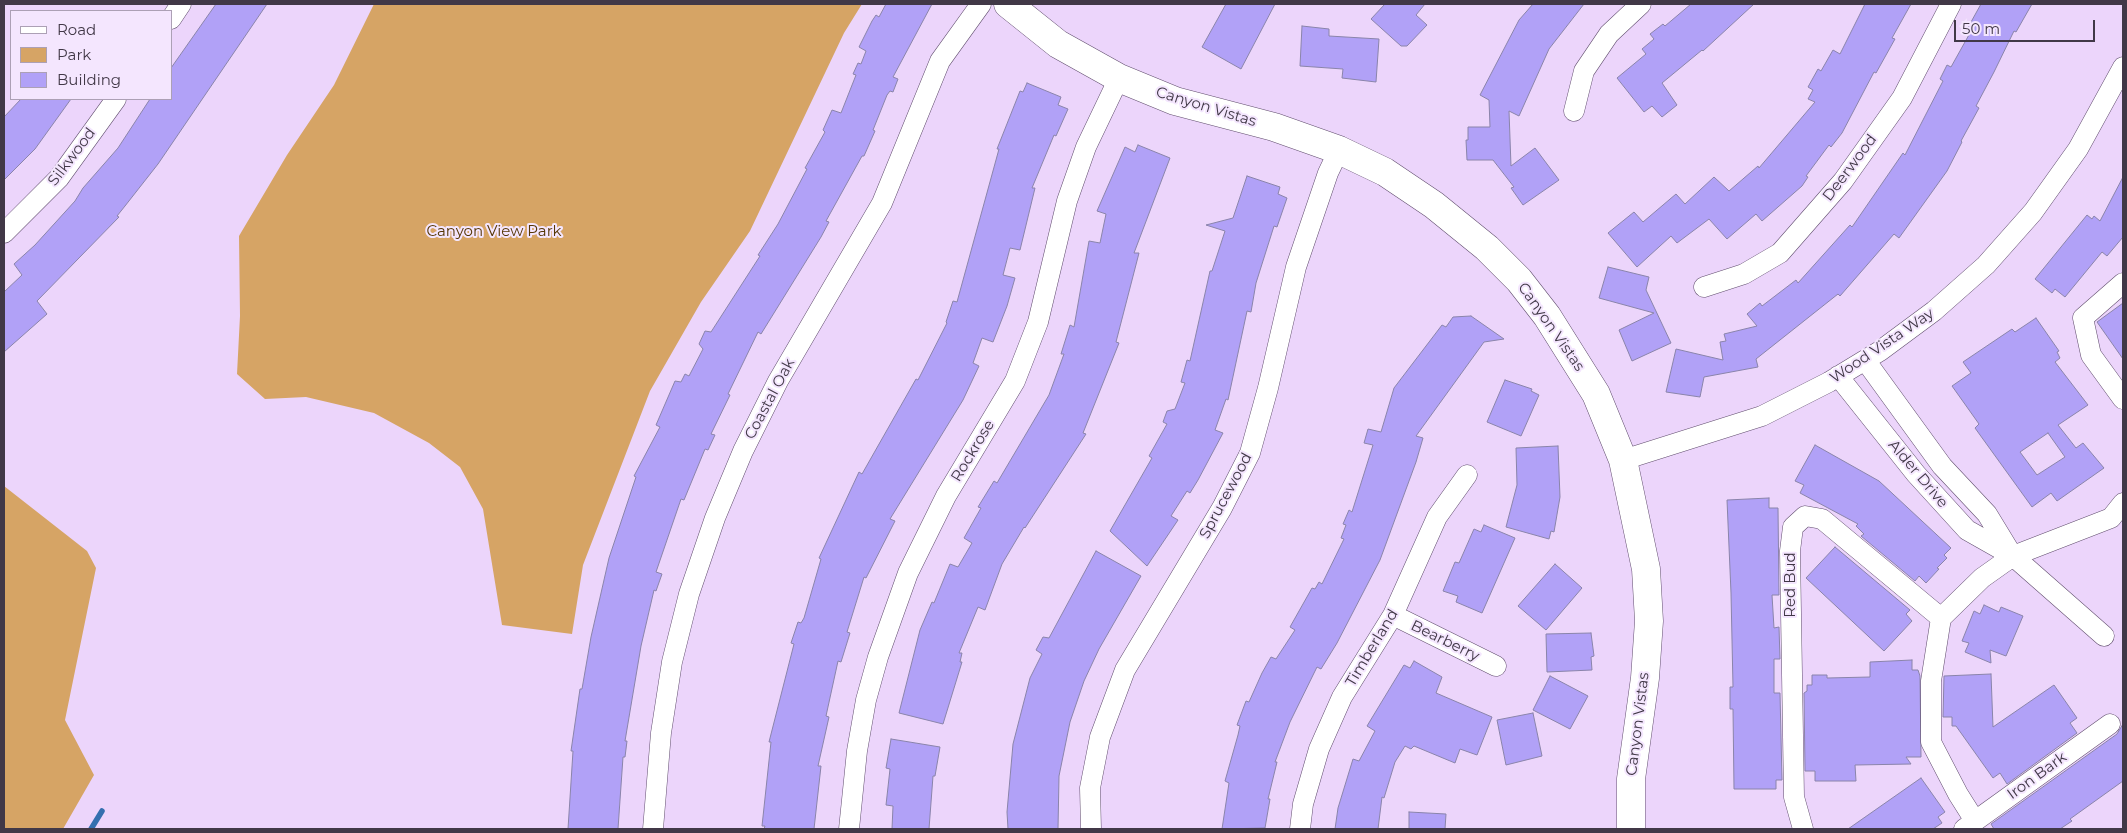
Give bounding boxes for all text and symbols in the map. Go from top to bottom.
legend [10,10,172,100]
scale bar [1957,10,2098,42]
text: 50 m [1962,19,2000,38]
text: Road [57,20,96,39]
text: Park [57,45,91,64]
text: Building [57,70,121,89]
street label: Canyon Vistas [1154,83,1258,131]
street label: Silkwood [44,125,100,189]
street label: Deerwood [1819,131,1881,205]
park label: Canyon View Park [426,223,562,241]
street label: Canyon Vistas [1514,279,1588,375]
street label: Wood Vista Way [1827,305,1937,387]
street label: Coastal Oak [741,356,799,442]
street label: Rockrose [948,417,998,485]
street label: Alder Drive [1884,436,1952,512]
street label: Sprucewood [1196,450,1256,542]
street label: Red Bud [1782,552,1800,618]
street label: Timberland [1342,606,1402,690]
street label: Bearberry [1408,617,1482,665]
street label: Canyon Vistas [1623,671,1653,777]
street label: Iron Bark [2004,748,2070,804]

